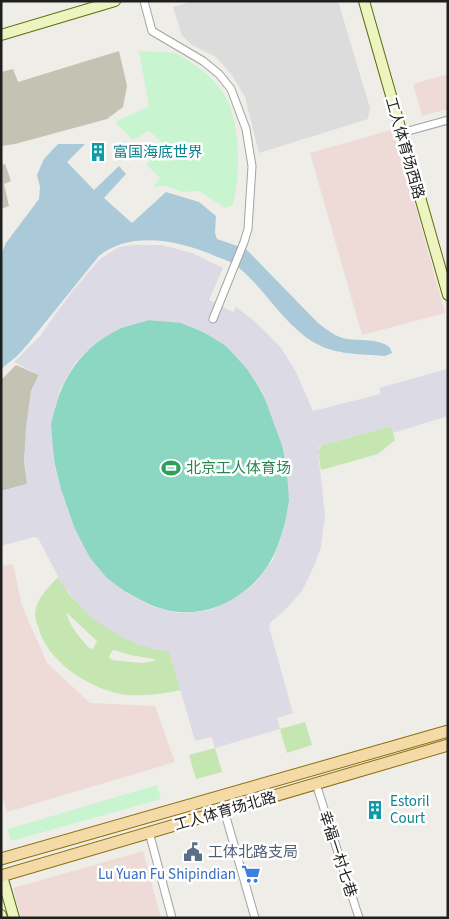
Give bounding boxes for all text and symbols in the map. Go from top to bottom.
street label: 工人体育场西路 [380,95,429,202]
building icon: 富国海底世界 [87,141,109,163]
place label: 富国海底世界 [113,142,203,163]
sports icon: 北京工人体育场 [160,457,182,479]
place label: 北京工人体育场 [186,458,291,479]
street label: 工人体育场北路 [172,787,279,836]
place label: Estoril Court [390,791,430,829]
building icon: Estoril Court [364,799,386,821]
street label: 幸福一村七巷 [314,808,361,900]
public building icon: 工体北路支局 [182,841,204,863]
place label: 工体北路支局 [208,842,298,863]
supermarket icon: Lu Yuan Fu Shipindian [240,863,262,885]
place label: Lu Yuan Fu Shipindian [98,864,236,885]

